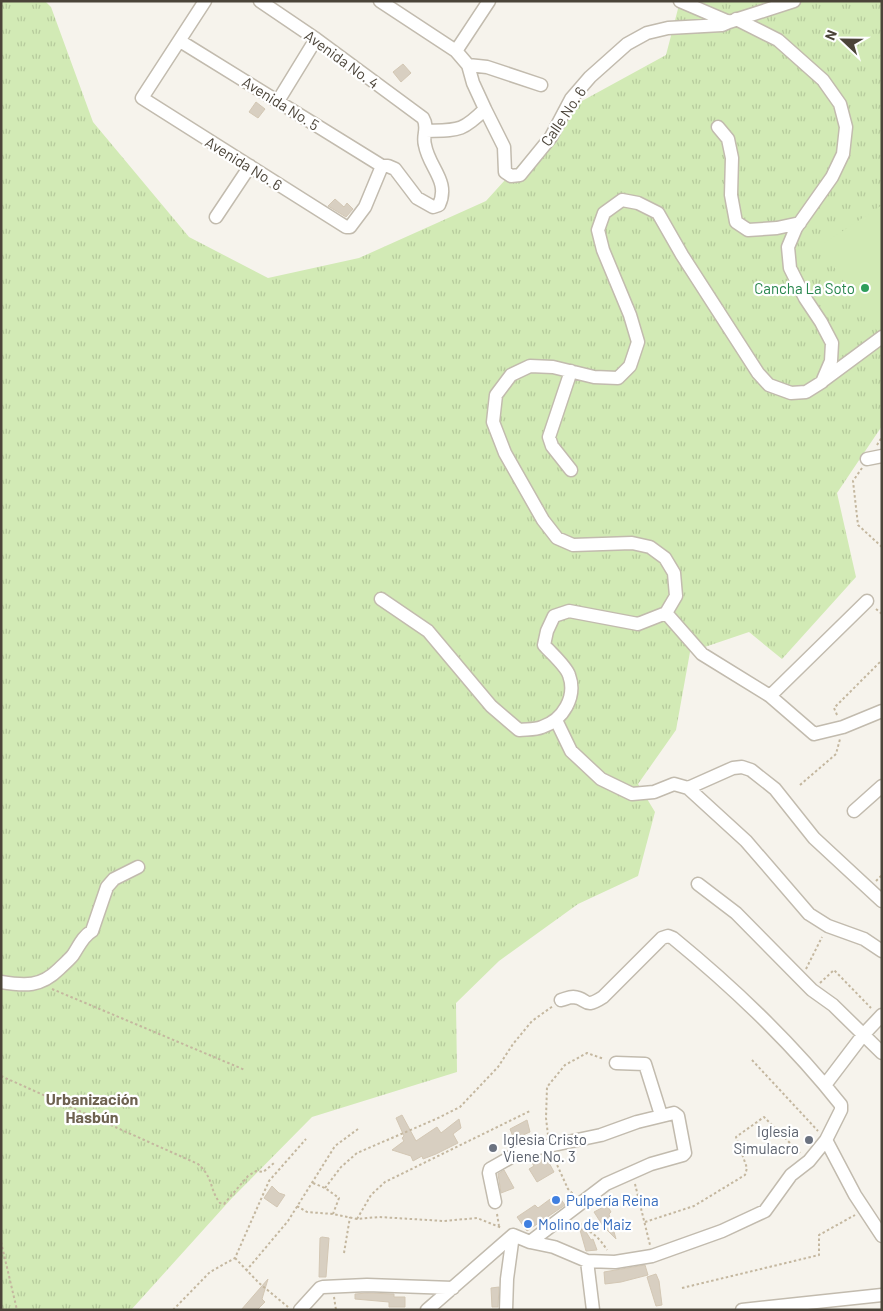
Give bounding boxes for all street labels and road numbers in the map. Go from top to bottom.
street label: Avenida No. 4 [301,26,383,92]
street label: Avenida No. 5 [239,72,323,134]
street label: Calle No. 6 [537,83,589,149]
street label: Avenida No. 6 [202,132,286,194]

